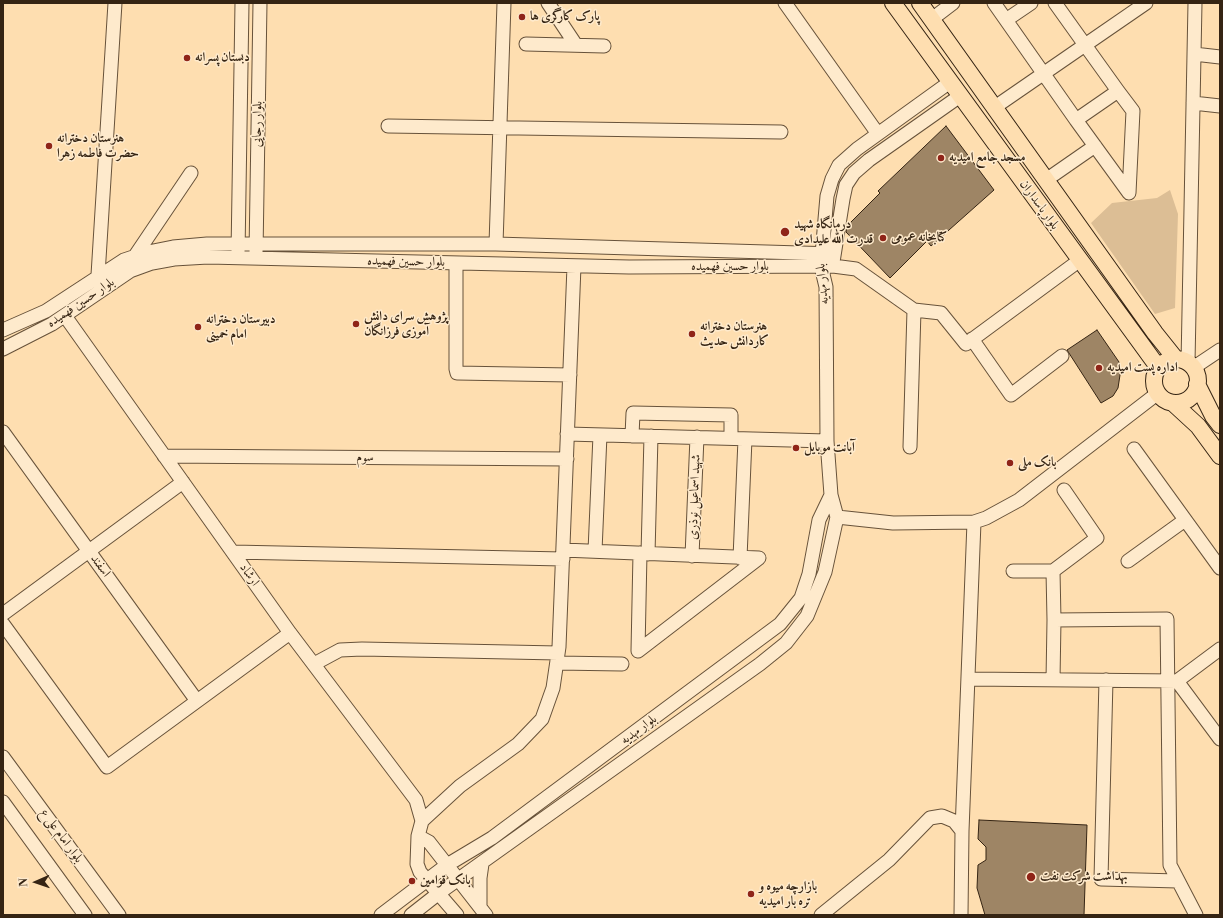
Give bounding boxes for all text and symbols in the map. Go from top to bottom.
place label: پارک کارگری ها [530,9,600,25]
marker: پارک کارگری ها [517,12,527,22]
place label: دبستان پسرانه [195,50,250,66]
marker: دبستان پسرانه [182,53,192,63]
street label: بلوار رجایی [250,101,266,147]
place label: هنرستان دخترانه حضرت فاطمه زهرا [57,131,139,162]
marker: هنرستان دخترانه حضرت فاطمه زهرا [44,141,54,151]
place label: مسجد جامع امیدیه [949,150,1026,166]
marker: مسجد جامع امیدیه [936,153,946,163]
street label: بلوار پاسداران [1016,177,1062,233]
place label: درمانگاه شهید قدرت الله علیدادی [794,217,873,248]
marker: درمانگاه شهید قدرت الله علیدادی [779,226,791,238]
place label: کتابخانه عمومی [891,230,947,246]
marker: کتابخانه عمومی [878,233,888,243]
street label: بلوار حسین فهمیده [367,254,445,270]
street label: بلوار حسین فهمیده [691,259,769,275]
street label: بلوار مهدیه [813,263,833,305]
street label: بلوار حسین فهمیده [44,275,118,331]
place label: پژوهش سرای دانش آموزی فرزانگان [364,309,448,340]
place label: دبیرستان دخترانه امام خمینی [206,312,276,343]
marker: پژوهش سرای دانش آموزی فرزانگان [351,319,361,329]
place label: هنرستان دخترانه کاردانش حدیث [700,319,769,350]
marker: دبیرستان دخترانه امام خمینی [193,322,203,332]
marker: هنرستان دخترانه کاردانش حدیث [687,329,697,339]
place label: اداره پست امیدیه [1107,360,1178,376]
marker: اداره پست امیدیه [1094,363,1104,373]
place label: آبانت موبایل [804,440,855,456]
marker: آبانت موبایل [791,443,801,453]
street label: سوم [356,450,374,466]
street label: شهید اسماعیل نوذری [686,454,704,540]
place label: بانک ملی [1018,455,1056,471]
marker: بانک ملی [1005,458,1015,468]
street label: اسفند [87,552,113,580]
street label: ارشاد [236,561,262,589]
street label: بلوار مهدیه [618,712,660,748]
street label: بلوار امام علی ع [36,806,86,866]
north arrow [16,862,56,902]
place label: بهداشت شرکت نفت [1040,869,1128,885]
marker: بهداشت شرکت نفت [1025,871,1037,883]
place label: بانک قوامین [420,873,471,889]
marker: بانک قوامین [407,876,417,886]
text: N [17,878,31,887]
place label: بازارچه میوه و تره بار امیدیه [759,879,817,910]
marker: بازارچه میوه و تره بار امیدیه [746,889,756,899]

